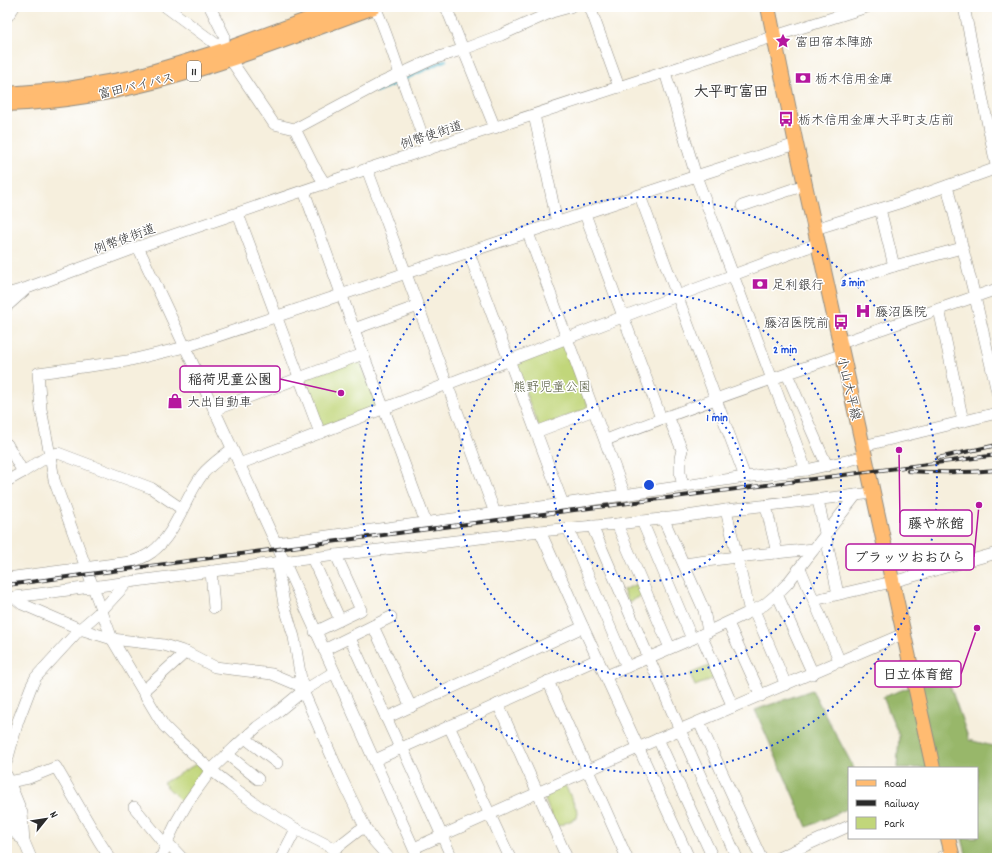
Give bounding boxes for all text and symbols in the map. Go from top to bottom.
place icon: 富田宿本陣跡 [774,32,792,50]
place label: 富田宿本陣跡 [795,34,873,53]
road number: 11 [187,61,201,81]
street label: 富田バイパス [97,69,177,105]
bank icon: 栃木信用金庫 [794,69,812,87]
place label: 栃木信用金庫 [815,71,893,90]
district label: 大平町富田 [693,82,769,104]
bus stop icon: 栃木信用金庫大平町支店前 [777,110,795,128]
place label: 栃木信用金庫大平町支店前 [798,112,954,131]
street label: 例幣使街道 [398,117,466,155]
street label: 例幣使街道 [91,220,159,260]
bank icon: 足利銀行 [751,275,769,293]
text: 3 min [841,275,865,292]
place label: 足利銀行 [772,277,824,296]
hospital icon: 藤沼医院 [854,302,872,320]
place label: 藤沼医院 [875,304,927,323]
bus stop icon: 藤沼医院前 [832,313,850,331]
place label: 藤沼医院前 [764,315,829,334]
text: 2 min [773,342,797,359]
street label: 小山大平線 [831,355,864,423]
callout: 稲荷児童公園 [180,366,280,392]
text: 稲荷児童公園 [188,371,272,391]
park label: 熊野児童公園 [513,379,591,398]
shop icon: 大出自動車 [166,392,184,410]
place label: 大出自動車 [187,394,252,413]
text: 1 min [706,410,728,427]
centre of rings [642,478,656,492]
callout: 藤や旅館 [900,510,972,536]
text: 藤や旅館 [908,515,964,535]
callout: プラッツおおひら [846,544,974,570]
text: プラッツおおひら [854,549,966,569]
callout: 日立体育館 [875,661,961,687]
text: 日立体育館 [883,666,953,686]
legend [848,767,978,839]
text: Road [884,776,906,793]
text: Railway [884,796,920,813]
north arrow [26,799,66,839]
text: N [45,809,61,822]
text: Park [884,816,905,833]

